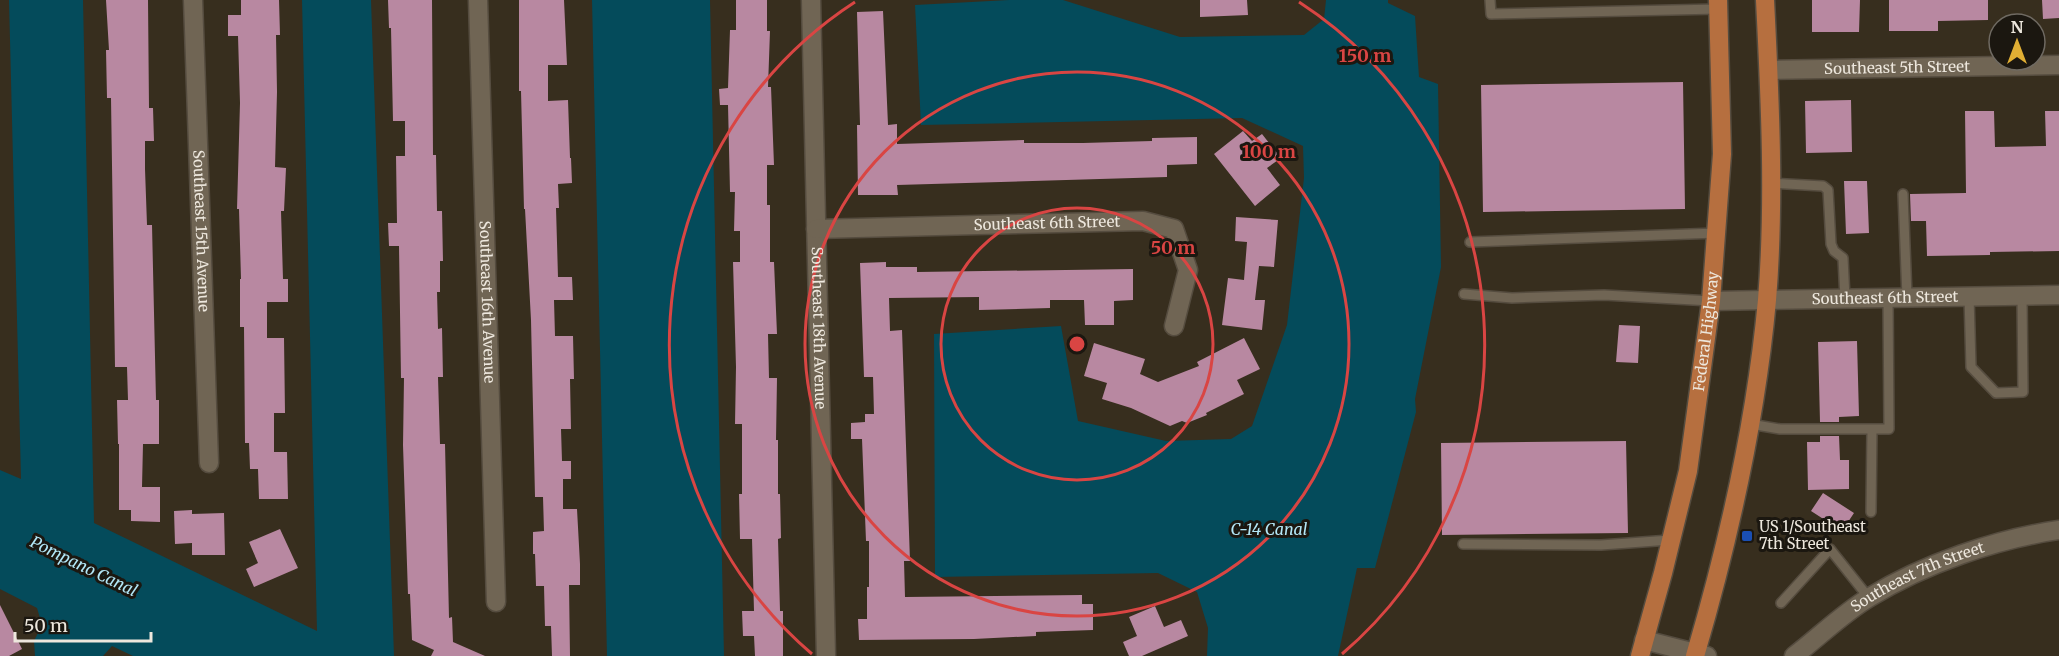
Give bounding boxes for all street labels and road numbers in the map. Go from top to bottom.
street label: Southeast 5th Street [1824,57,1970,78]
street label: Southeast 15th Avenue [189,150,214,312]
street label: Southeast 6th Street [973,212,1121,234]
street label: Southeast 16th Avenue [476,220,499,384]
street label: Southeast 18th Avenue [808,246,830,410]
street label: Federal Highway [1689,270,1722,393]
street label: Southeast 6th Street [1812,287,1959,308]
street label: Southeast 7th Street [1847,537,1987,616]

